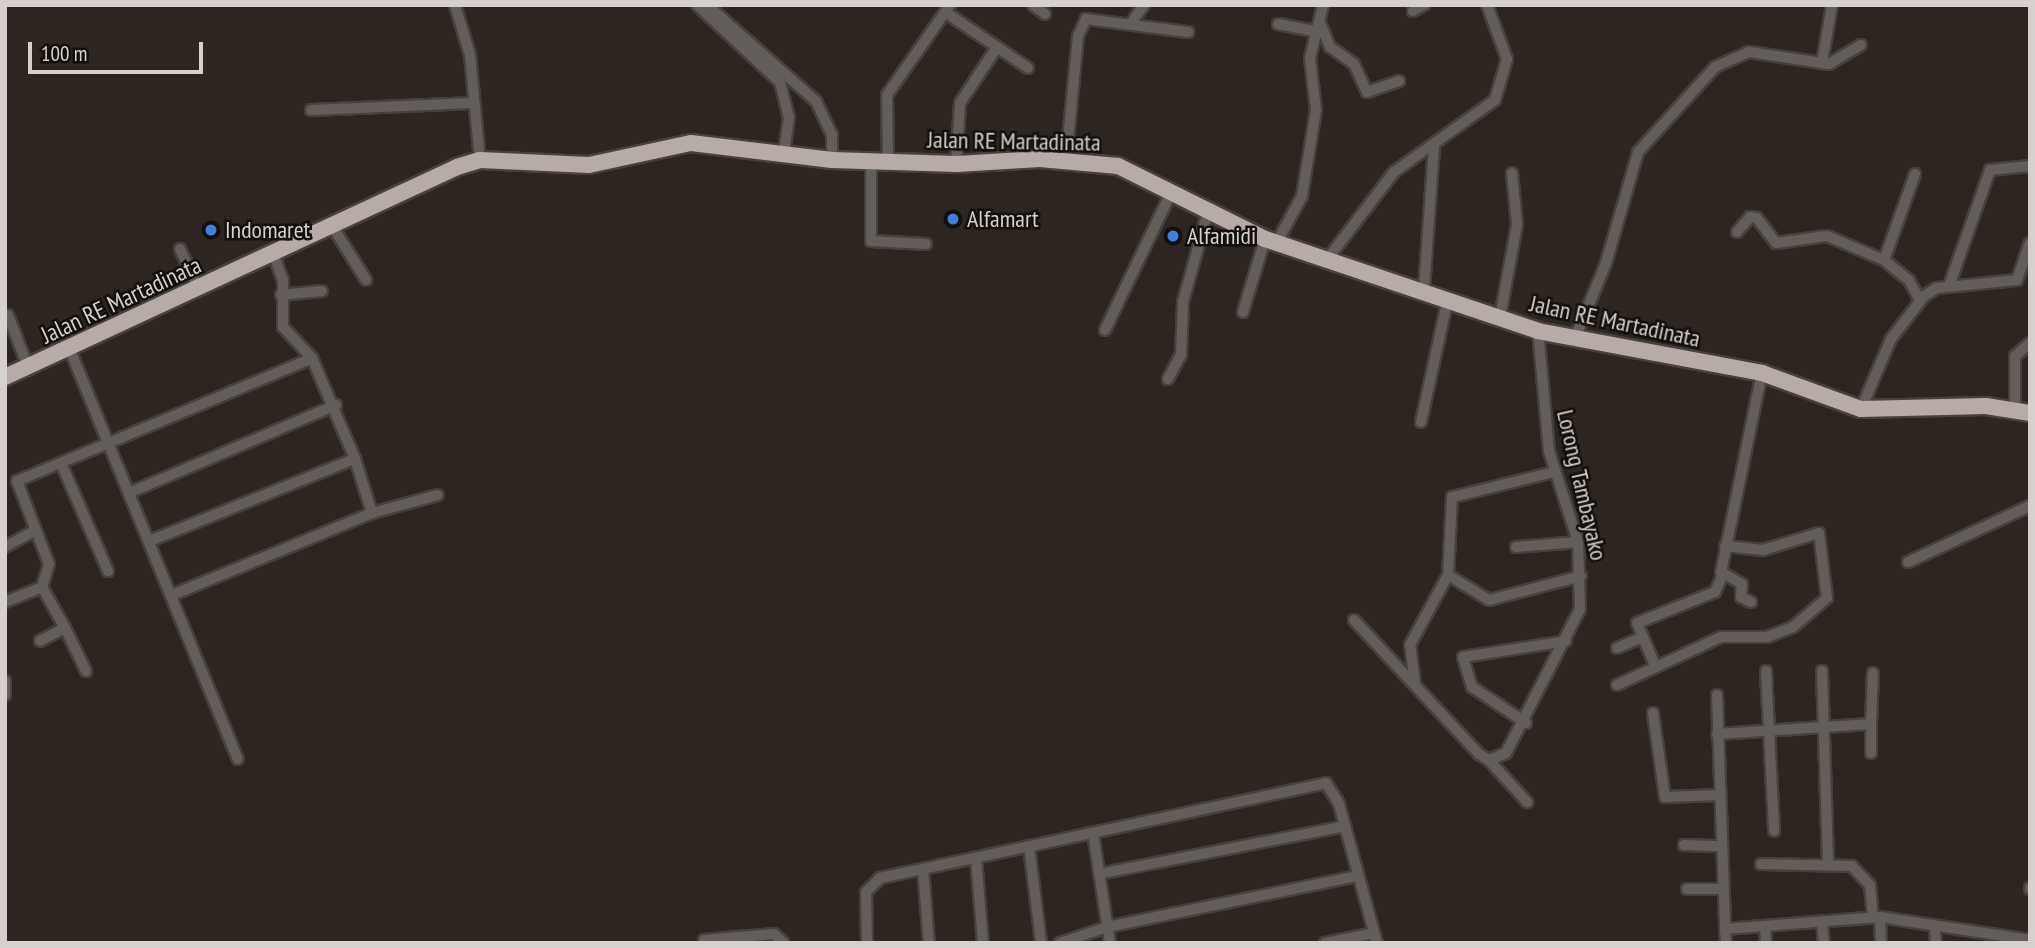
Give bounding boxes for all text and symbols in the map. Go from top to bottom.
scale bar [32,28,206,72]
text: 100 m [41,40,87,67]
street label: Jalan RE Martadinata [927,125,1101,157]
place label: Alfamart [967,205,1039,233]
marker: Alfamart [945,211,961,227]
place label: Indomaret [225,216,310,244]
marker: Indomaret [203,222,219,238]
place label: Alfamidi [1187,222,1256,250]
marker: Alfamidi [1165,228,1181,244]
street label: Jalan RE Martadinata [36,250,206,350]
street label: Jalan RE Martadinata [1527,289,1703,353]
street label: Lorong Tambayako [1551,407,1613,563]

